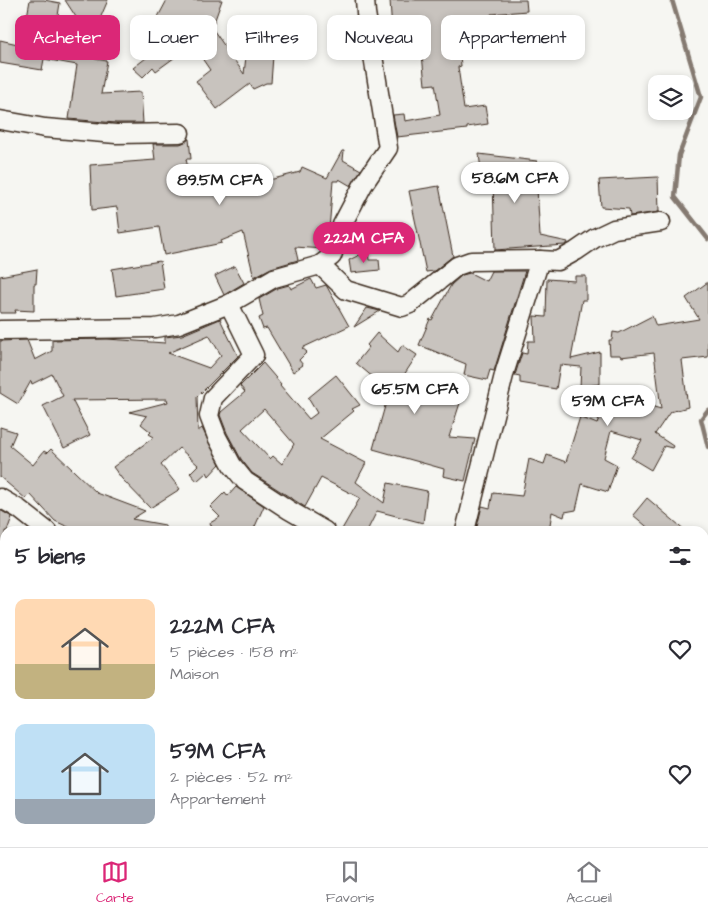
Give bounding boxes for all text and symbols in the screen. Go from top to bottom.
chip: Acheter [15,15,120,60]
chip: Louer [130,15,217,60]
chip: Filtres [227,15,317,60]
chip: Nouveau [327,15,431,60]
chip: Appartement [441,15,585,60]
map controls [648,75,693,120]
button: layers [648,75,693,120]
pin: 58.6M CFA [458,162,572,204]
pin: 89.5M CFA [163,164,277,206]
text: 58.6M CFA [472,167,558,189]
text: 89.5M CFA [177,169,263,191]
pin: 222M CFA [312,222,416,264]
text: 222M CFA [324,227,404,249]
pin: 65.5M CFA [358,372,472,415]
text: 65.5M CFA [371,378,459,400]
pin: 59M CFA [562,384,654,427]
text: 59M CFA [572,390,644,412]
text: 5 biens [15,542,86,571]
icon: filters [666,542,694,570]
text: 222M CFA [170,612,275,641]
icon: home [55,619,115,679]
icon: heart [666,635,694,663]
text: 5 pièces · 158 m² [170,641,298,663]
text: Maison [170,663,219,685]
text: 59M CFA [170,737,265,766]
icon: home [55,744,115,804]
icon: heart [666,760,694,788]
text: 2 pièces · 52 m² [170,766,293,788]
text: Appartement [170,788,266,810]
tab: Carte [96,858,134,908]
tab: Favoris [326,858,375,908]
tab: Accueil [566,858,612,908]

